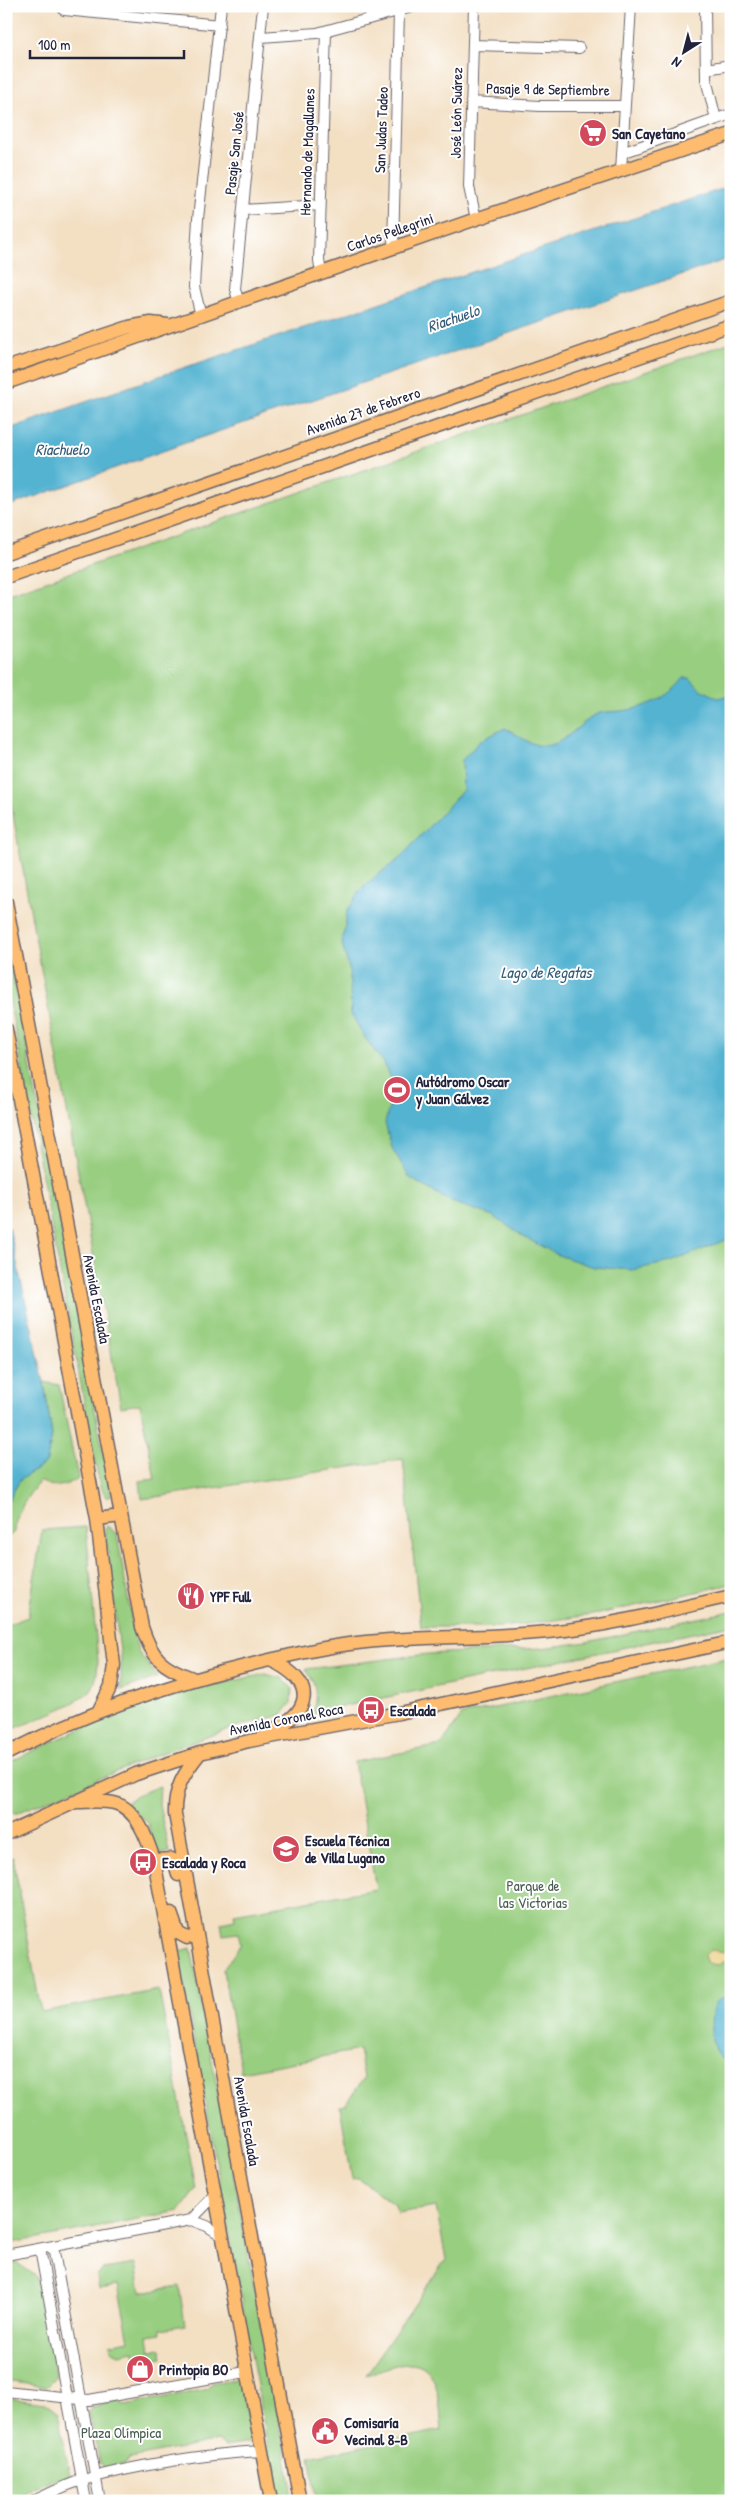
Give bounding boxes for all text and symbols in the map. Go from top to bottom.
scale bar [30,28,184,60]
north arrow [660,28,710,78]
text: 100 m [38,34,71,55]
text: N [667,53,685,73]
street label: José León Suárez [445,66,467,159]
street label: Pasaje 9 de Septiembre [486,77,610,101]
street label: San Judas Tadeo [369,87,393,173]
street label: Hernando de Magallanes [294,88,320,216]
street label: Pasaje San José [219,110,249,196]
supermarket icon: San Cayetano [578,118,608,148]
place label: San Cayetano [612,123,685,145]
street label: Carlos Pellegrini [344,207,436,257]
water label: Riachuelo [424,298,483,337]
street label: Avenida 27 de Febrero [303,382,423,440]
water label: Riachuelo [35,438,90,460]
water label: Lago de Regatas [501,961,593,983]
place label: Autódromo Oscar y Juan Gálvez [415,1071,510,1110]
sports icon: Autódromo Oscar y Juan Gálvez [382,1075,412,1105]
street label: Avenida Escalada [78,1253,116,1345]
restaurant icon: YPF Full [176,1581,206,1611]
place label: YPF Full [210,1586,252,1607]
bus stop icon: Escalada [356,1695,386,1725]
street label: Avenida Coronel Roca [227,1698,345,1740]
place label: Escalada [390,1700,436,1721]
place label: Escuela Técnica de Villa Lugano [305,1830,389,1869]
school or university icon: Escuela Técnica de Villa Lugano [271,1834,301,1864]
bus stop icon: Escalada y Roca [128,1847,158,1877]
place label: Escalada y Roca [162,1852,246,1874]
park label: Parque de las Victorias [499,1875,568,1913]
street label: Avenida Escalada [229,2075,265,2167]
shop icon: Printopia BO [125,2354,155,2384]
place label: Printopia BO [159,2359,229,2381]
place label: Comisaría Vecinal 8-B [344,2412,408,2450]
public building icon: Comisaría Vecinal 8-B [310,2416,340,2446]
park label: Plaza Olímpica [81,2422,161,2443]

